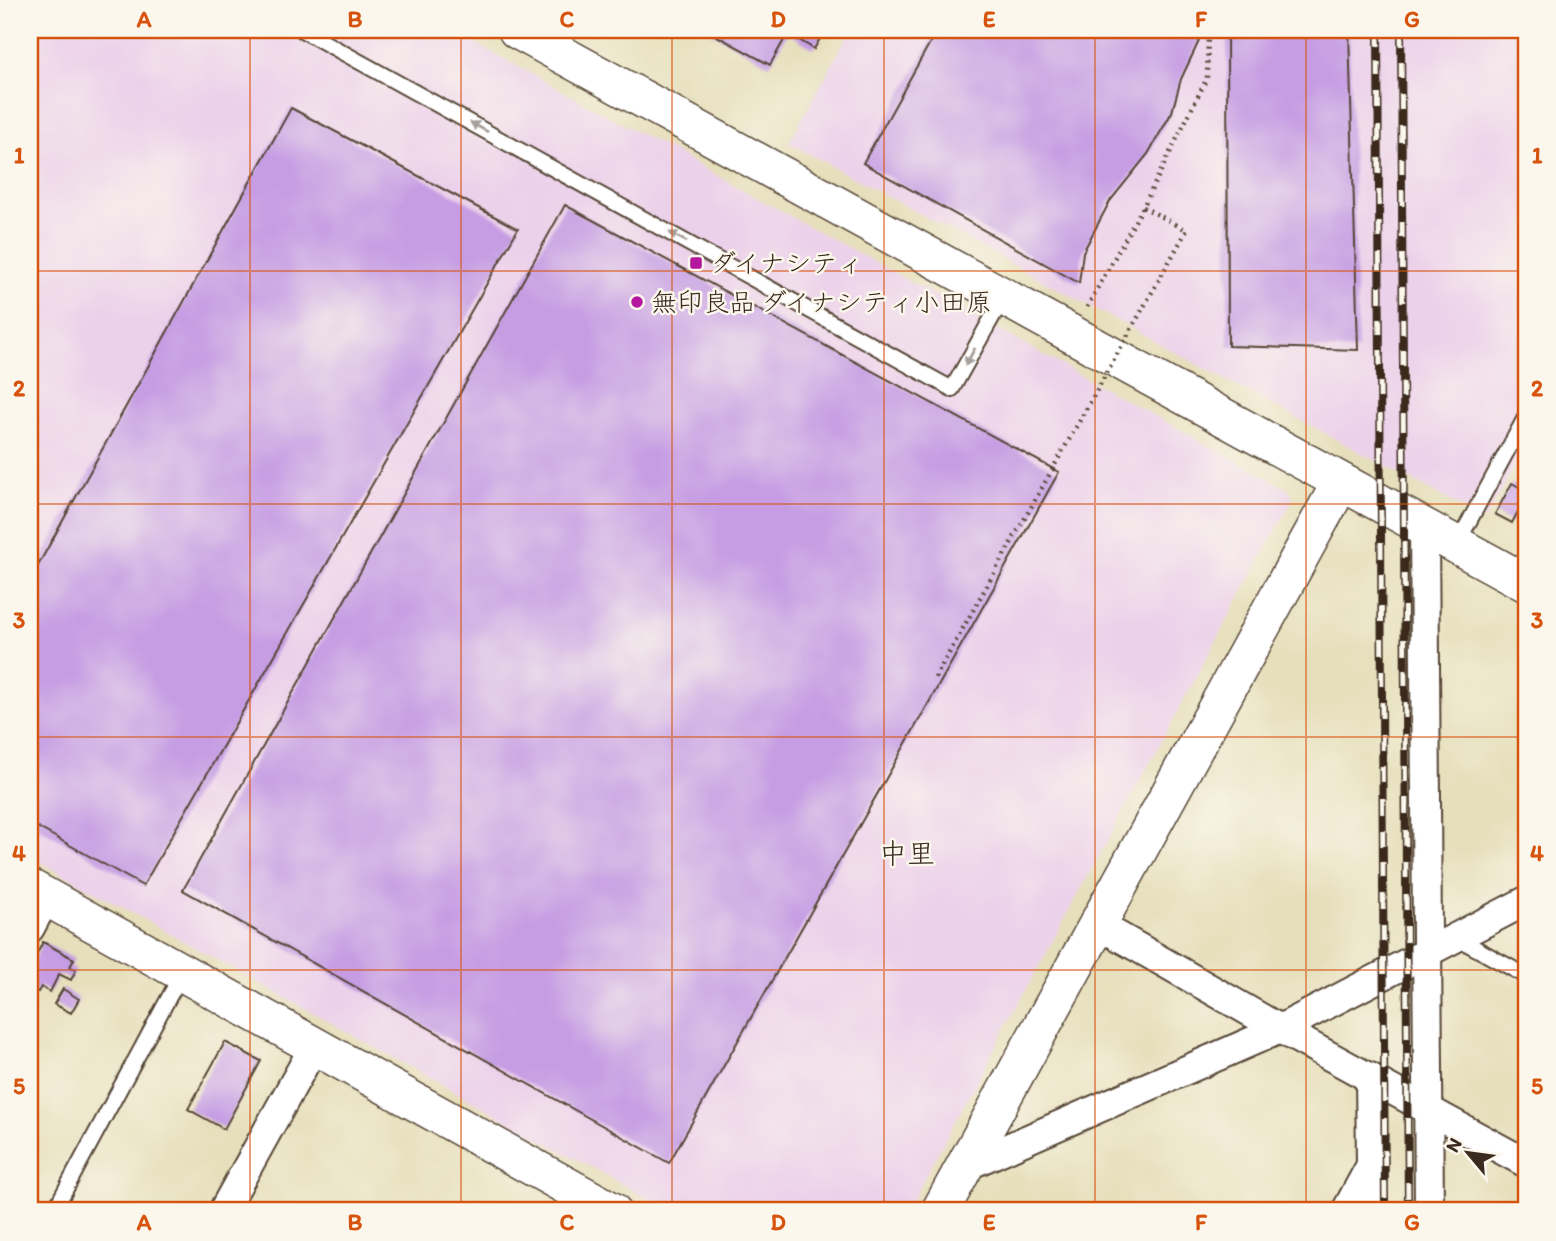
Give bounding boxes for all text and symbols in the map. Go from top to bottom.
text: A [136,5,152,33]
text: B [348,5,363,33]
text: C [560,5,575,33]
text: D [770,5,786,33]
text: E [983,5,996,33]
text: F [1195,5,1208,33]
text: G [1404,5,1420,33]
one-way arrow [469,121,489,133]
text: 1 [14,141,25,169]
text: 1 [1532,141,1543,169]
one-way arrow [669,231,688,243]
place label: ダイナシティ [710,247,863,279]
marker: ダイナシティ [688,255,704,271]
place label: 無印良品 ダイナシティ小田原 [651,286,992,318]
marker: 無印良品 ダイナシティ小田原 [629,294,645,310]
one-way arrow [964,347,976,366]
text: 2 [13,374,26,402]
text: 2 [1531,374,1544,402]
text: 3 [13,606,26,634]
text: 3 [1531,606,1544,634]
district label: 中里 [879,836,935,870]
text: 4 [12,839,26,867]
text: 4 [1530,839,1544,867]
text: 5 [13,1072,25,1100]
text: 5 [1531,1072,1543,1100]
north arrow [1434,1118,1504,1188]
text: N [1440,1134,1467,1156]
text: A [136,1208,152,1236]
text: B [348,1208,363,1236]
text: C [560,1208,575,1236]
text: D [770,1208,786,1236]
text: E [983,1208,996,1236]
text: F [1195,1208,1208,1236]
text: G [1404,1208,1420,1236]

